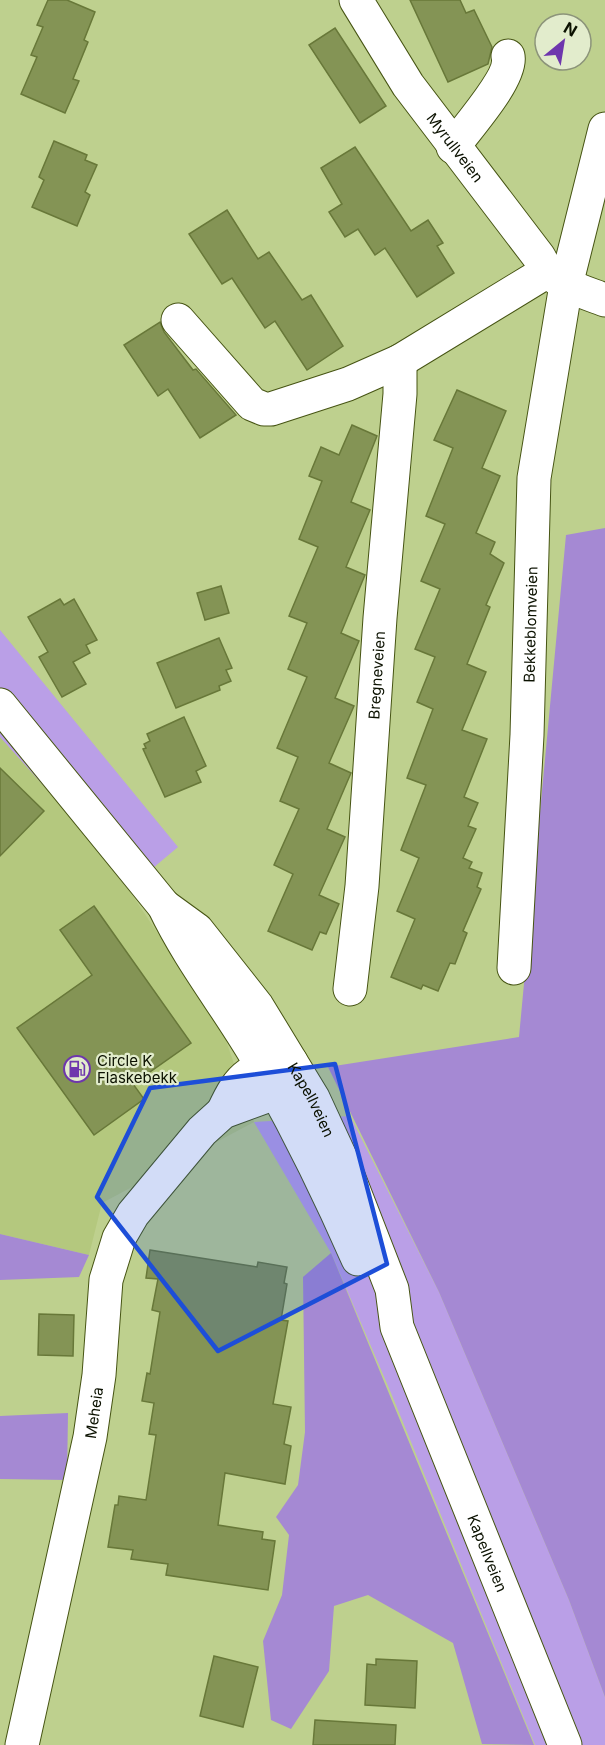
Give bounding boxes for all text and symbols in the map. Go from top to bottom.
north arrow [533,12,593,72]
text: N [560,17,581,41]
street label: Myrullveien [423,109,488,186]
street label: Bekkeblomveien [519,566,541,683]
street label: Bregneveien [364,630,389,720]
place label: Circle K Flaskebekk [97,1051,178,1087]
fuel station icon: Circle K Flaskebekk [62,1054,92,1084]
street label: Kapellveien [284,1059,339,1140]
street label: Meheia [80,1386,107,1440]
street label: Kapellveien [464,1511,512,1595]

